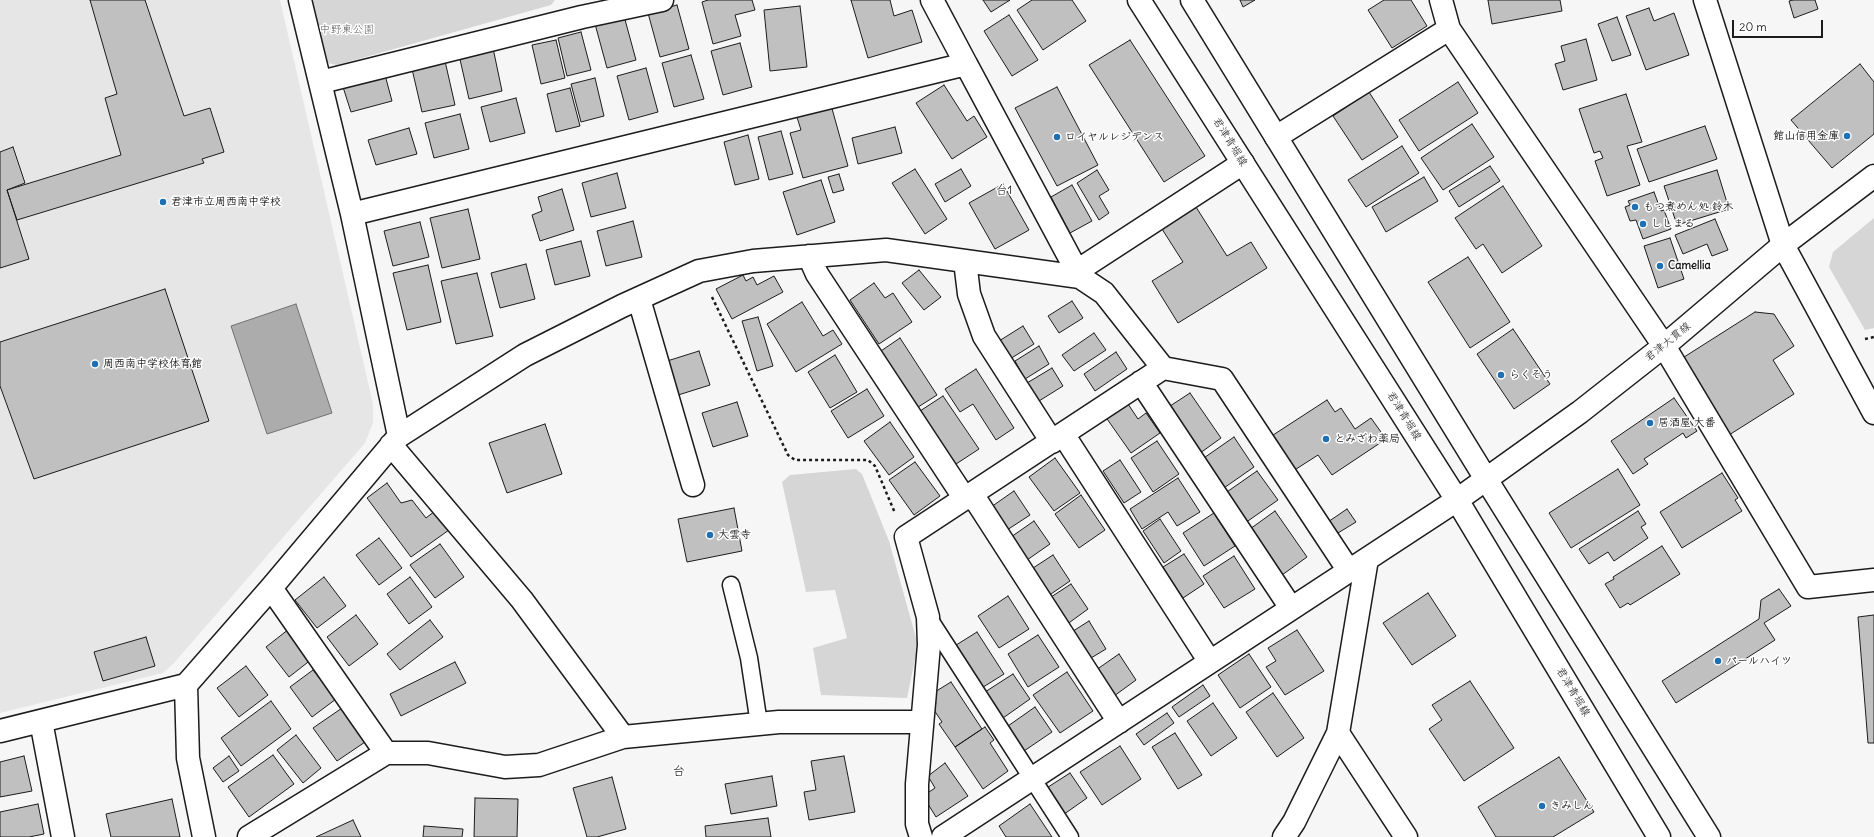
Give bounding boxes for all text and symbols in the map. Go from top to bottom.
scale bar [1734,12,1825,38]
text: 20 m [1739,19,1767,34]
park label: 中野東公園 [320,23,374,37]
street label: 君津青堀線 [1210,115,1250,169]
place label: 館山信用金庫 [1773,129,1839,143]
place label: ロイヤルレジデンス [1065,130,1164,144]
marker: 館山信用金庫 [1842,131,1852,141]
marker: ロイヤルレジデンス [1052,132,1062,142]
district label: 台1 [996,184,1012,198]
place label: 君津市立周西南中学校 [171,195,281,209]
marker: 君津市立周西南中学校 [158,197,168,207]
place label: もつ煮めん処 鈴木 [1643,200,1734,214]
marker: もつ煮めん処 鈴木 [1630,202,1640,212]
place label: ししまる [1651,217,1695,231]
marker: ししまる [1638,219,1648,229]
place label: Camellia [1668,259,1711,273]
marker: Camellia [1655,261,1665,271]
street label: 君津大貫線 [1642,320,1694,364]
place label: 周西南中学校体育館 [103,357,202,371]
marker: 周西南中学校体育館 [90,359,100,369]
place label: らくそう [1509,368,1553,382]
marker: らくそう [1496,370,1506,380]
street label: 君津青堀線 [1384,389,1424,443]
place label: 居酒屋 大番 [1658,416,1716,430]
marker: 居酒屋 大番 [1645,418,1655,428]
place label: とみざわ薬局 [1334,432,1400,446]
marker: とみざわ薬局 [1321,434,1331,444]
place label: 大雲寺 [718,528,751,542]
marker: 大雲寺 [705,530,715,540]
place label: パールハイツ [1726,654,1792,668]
marker: パールハイツ [1713,656,1723,666]
street label: 君津青堀線 [1553,665,1593,719]
district label: 台 [673,763,685,779]
place label: きみしん [1550,799,1594,813]
marker: きみしん [1537,801,1547,811]

